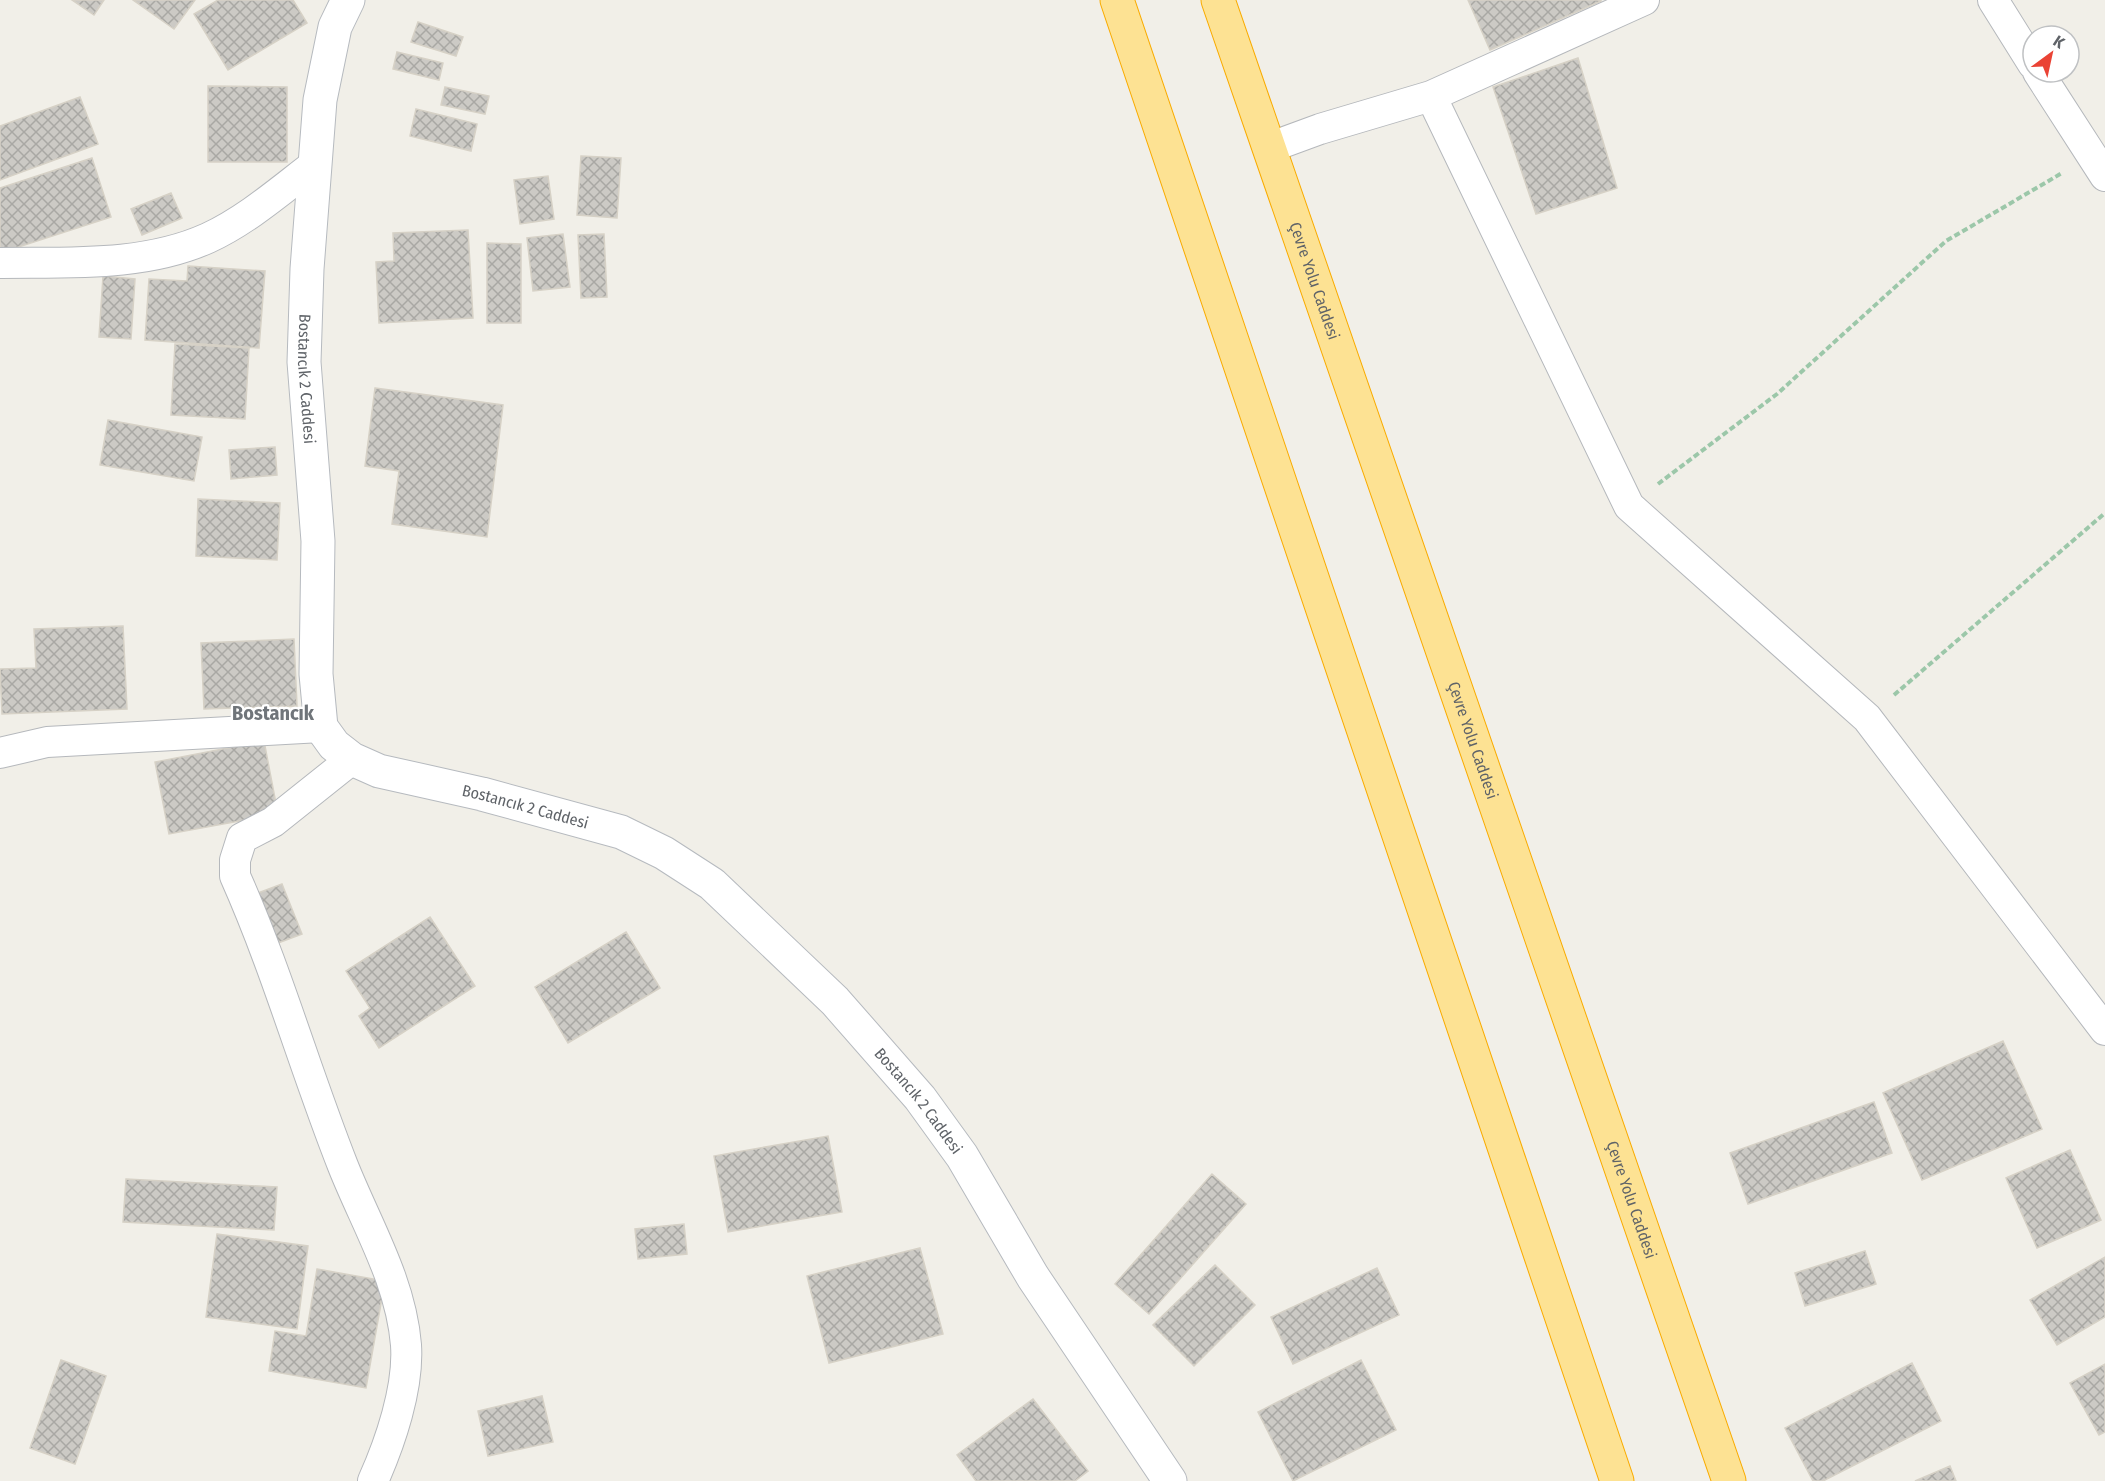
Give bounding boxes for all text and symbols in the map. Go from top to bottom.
north arrow [2021,24,2081,84]
text: K [2050,31,2069,53]
street label: Çevre Yolu Caddesi [1285,219,1344,342]
street label: Bostancık 2 Caddesi [294,314,320,445]
street label: Çevre Yolu Caddesi [1443,679,1502,802]
district label: Bostancık [232,701,315,725]
street label: Bostancık 2 Caddesi [460,780,591,832]
street label: Bostancık 2 Caddesi [871,1044,967,1157]
street label: Çevre Yolu Caddesi [1602,1138,1661,1261]

